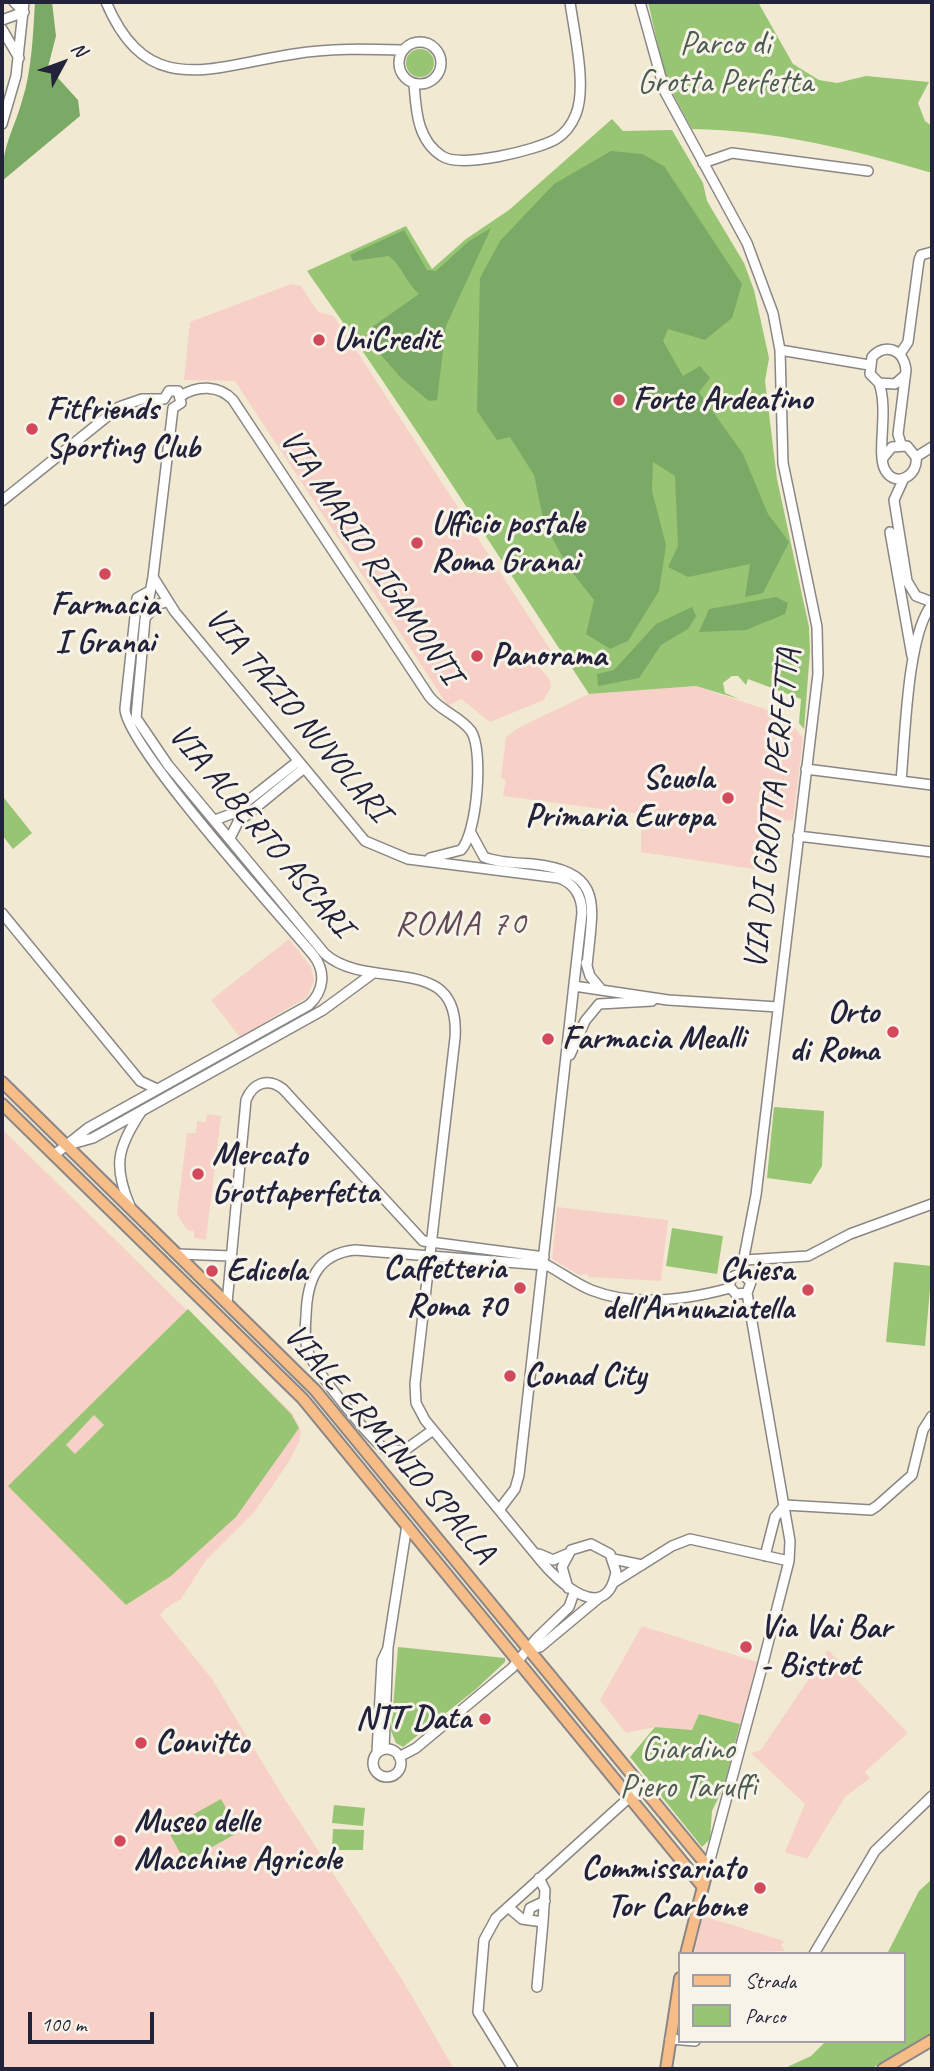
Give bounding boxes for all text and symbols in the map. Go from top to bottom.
park label: Parco di Grotta Perfetta [637,25,813,103]
north arrow [28,28,98,98]
text: N [66,37,92,62]
place label: UniCredit [333,320,440,360]
marker: UniCredit [311,332,327,348]
place label: Forte Ardeatino [633,380,812,420]
place label: Fitfriends Sporting Club [46,390,200,468]
marker: Forte Ardeatino [611,392,627,408]
marker: Fitfriends Sporting Club [24,421,40,437]
street label: VIA MARIO RIGAMONTI [270,422,470,692]
place label: Ufficio postale Roma Granai [431,504,584,582]
marker: Ufficio postale Roma Granai [409,535,425,551]
marker: Farmacia I Granai [97,566,113,582]
place label: Farmacia I Granai [51,585,159,663]
street label: VIA TAZIO NUVOLARI [196,600,398,830]
place label: Panorama [491,636,606,676]
street label: VIA DI GROTTA PERFETTA [736,647,810,971]
marker: Panorama [469,648,485,664]
street label: VIA ALBERTO ASCARI [159,716,361,946]
place label: Scuola Primaria Europa [525,759,714,837]
marker: Scuola Primaria Europa [720,790,736,806]
district label: ROMA 70 [396,904,526,946]
place label: Orto di Roma [789,993,879,1071]
place label: Farmacia Mealli [562,1019,745,1059]
marker: Orto di Roma [885,1024,901,1040]
marker: Farmacia Mealli [540,1031,556,1047]
place label: Mercato Grottaperfetta [212,1135,379,1213]
marker: Mercato Grottaperfetta [190,1166,206,1182]
place label: Caffetteria Roma 70 [383,1249,506,1327]
place label: Edicola [226,1251,307,1291]
place label: Chiesa dell'Annunziatella [602,1251,794,1329]
marker: Edicola [204,1263,220,1279]
marker: Caffetteria Roma 70 [512,1280,528,1296]
marker: Chiesa dell'Annunziatella [800,1282,816,1298]
street label: VIALE ERMINIO SPALLA [275,1317,503,1571]
place label: Conad City [524,1356,646,1396]
marker: Conad City [502,1368,518,1384]
place label: Via Vai Bar - Bistrot [760,1608,892,1686]
marker: Via Vai Bar - Bistrot [738,1639,754,1655]
place label: NTT Data [356,1699,471,1739]
marker: NTT Data [477,1711,493,1727]
place label: Convitto [155,1723,249,1763]
park label: Giardino Piero Taruffi [620,1730,756,1808]
marker: Convitto [133,1735,149,1751]
place label: Museo delle Macchine Agricole [134,1802,341,1880]
marker: Museo delle Macchine Agricole [112,1833,128,1849]
place label: Commissariato Tor Carbone [581,1849,746,1927]
marker: Commissariato Tor Carbone [752,1880,768,1896]
legend [678,1952,906,2043]
text: Strada [745,1968,796,1994]
scale bar [32,1997,158,2041]
text: Parco [745,2003,785,2029]
text: 100 m [41,2011,86,2037]

